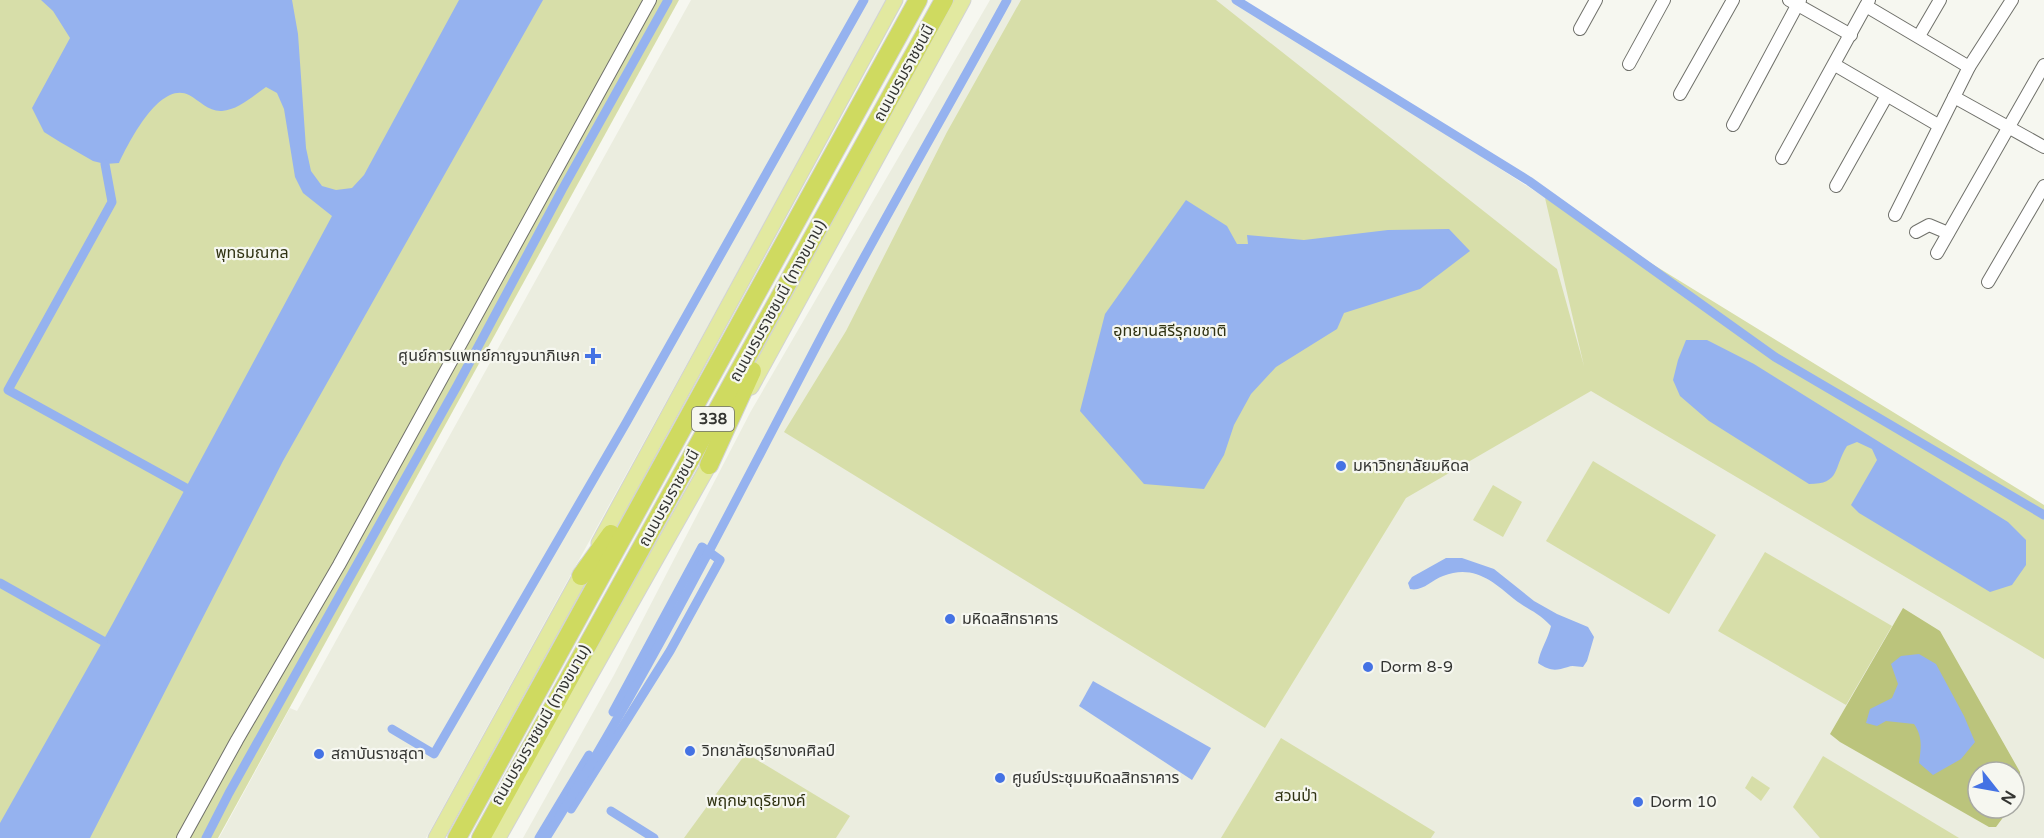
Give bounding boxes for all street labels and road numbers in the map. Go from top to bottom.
street label: ถนนบรมราชชนนี [869,21,939,125]
street label: ถนนบรมราชชนนี (ทางขนาน) [725,217,831,385]
road number: 338 [692,407,734,431]
street label: ถนนบรมราชชนนี [634,446,704,550]
street label: ถนนบรมราชชนนี (ทางขนาน) [487,641,595,809]

